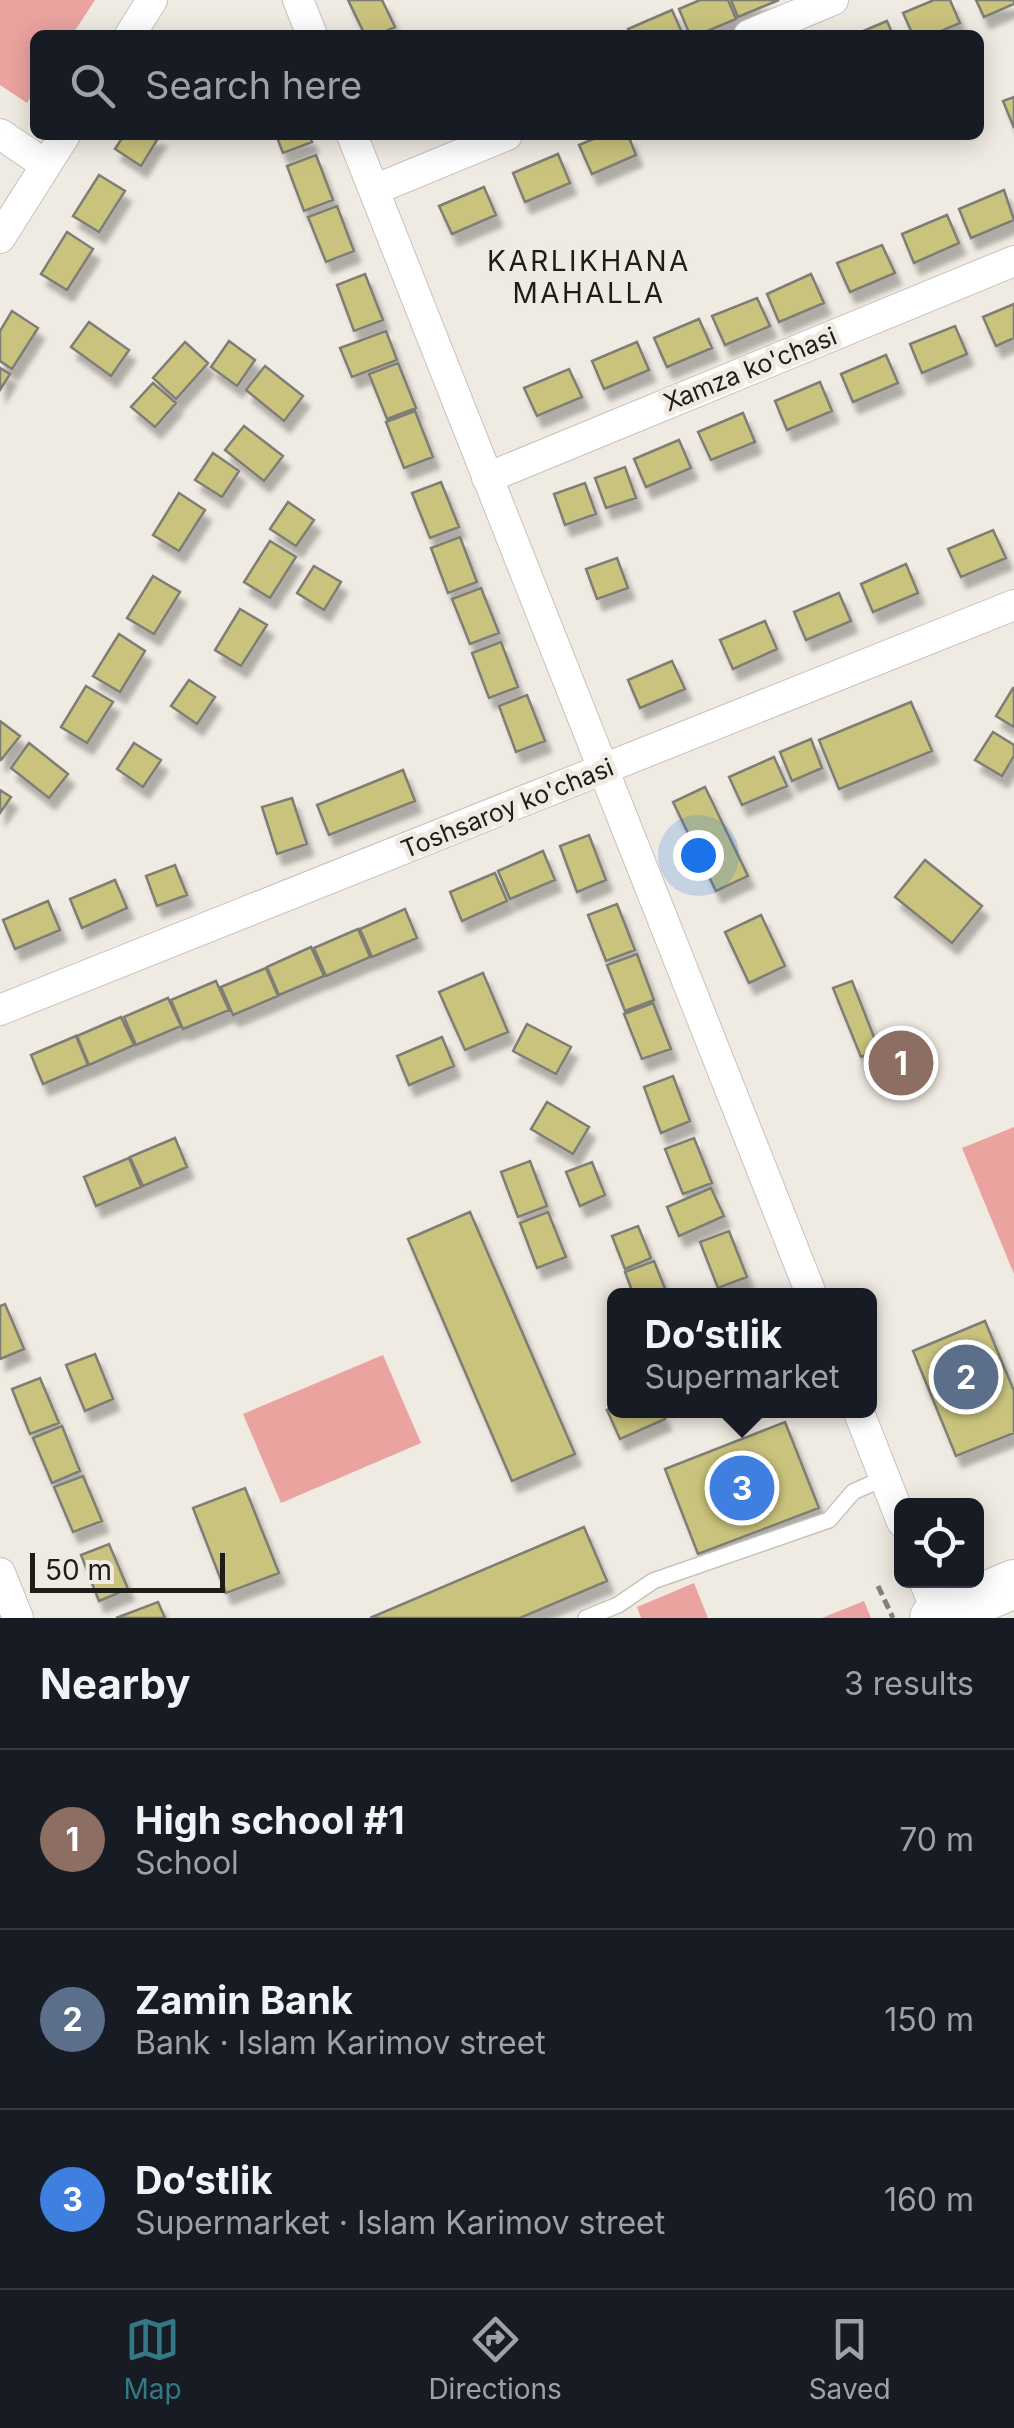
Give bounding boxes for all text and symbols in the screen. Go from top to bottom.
search box [30,30,984,140]
icon: search [65,58,120,113]
text: Search here [145,62,362,108]
district label: KARLIKHANA MAHALLA [487,244,691,310]
street label: Xamza ko'chasi [659,321,841,417]
street label: Toshsaroy ko'chasi [397,752,617,864]
your location [673,830,724,881]
pin: 1 [868,1026,934,1100]
popup [607,1288,877,1418]
text: Do‘stlik [645,1311,782,1357]
pin: 2 [934,1340,998,1414]
text: Supermarket [645,1357,839,1396]
pin: 3 [710,1450,774,1526]
map controls [894,1498,984,1588]
button: locate [894,1498,984,1588]
scale bar [30,1548,225,1592]
text: 50 m [45,1553,112,1587]
text: Nearby [40,1658,191,1709]
text: 3 results [844,1664,974,1703]
text: High school #1 [135,1797,405,1843]
text: 1 [66,1820,79,1859]
text: 70 m [899,1820,974,1859]
text: School [135,1843,239,1882]
text: Zamin Bank [135,1977,353,2023]
text: 2 [62,2000,83,2039]
text: 150 m [884,2000,974,2039]
text: Bank · Islam Karimov street [135,2023,546,2062]
text: Do‘stlik [135,2157,272,2203]
text: 3 [62,2180,83,2219]
text: 160 m [884,2180,974,2219]
text: Supermarket · Islam Karimov street [135,2203,665,2242]
tab: Map [123,2312,182,2406]
tab: Directions [428,2312,562,2406]
tab: Saved [809,2312,891,2406]

